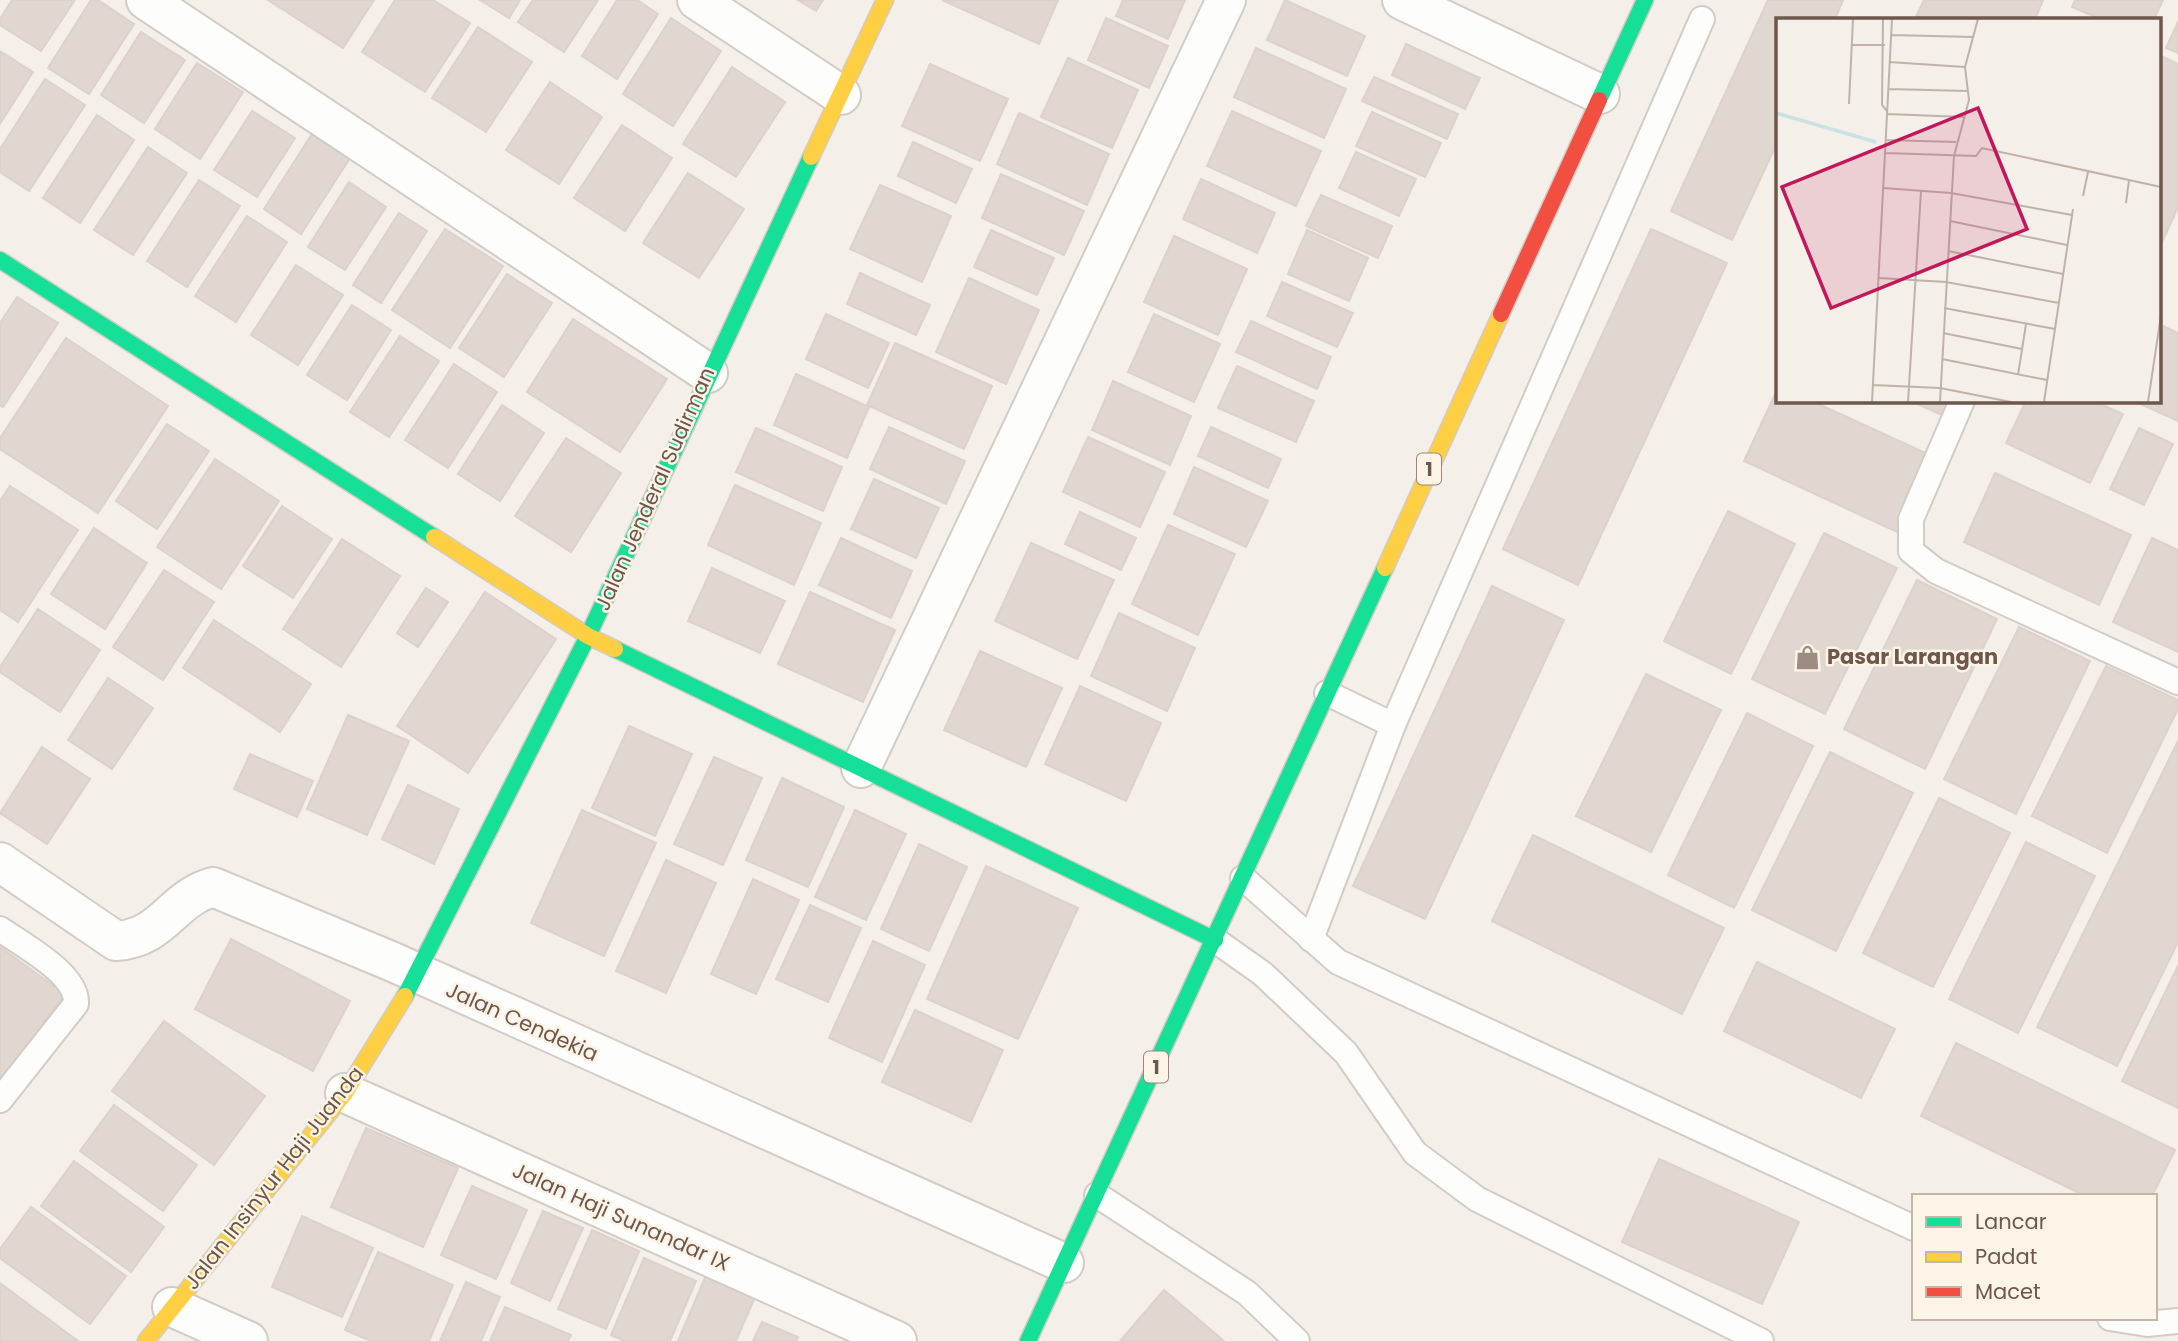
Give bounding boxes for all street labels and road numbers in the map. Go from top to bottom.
street label: Jalan Jenderal Sudirman [588,363,721,615]
road number: 1 [1417,454,1441,484]
street label: Jalan Cendekia [441,975,603,1068]
road number: 1 [1144,1051,1168,1082]
street label: Jalan Insinyur Haji Juanda [177,1060,370,1295]
street label: Jalan Haji Sunandar IX [508,1155,735,1278]

